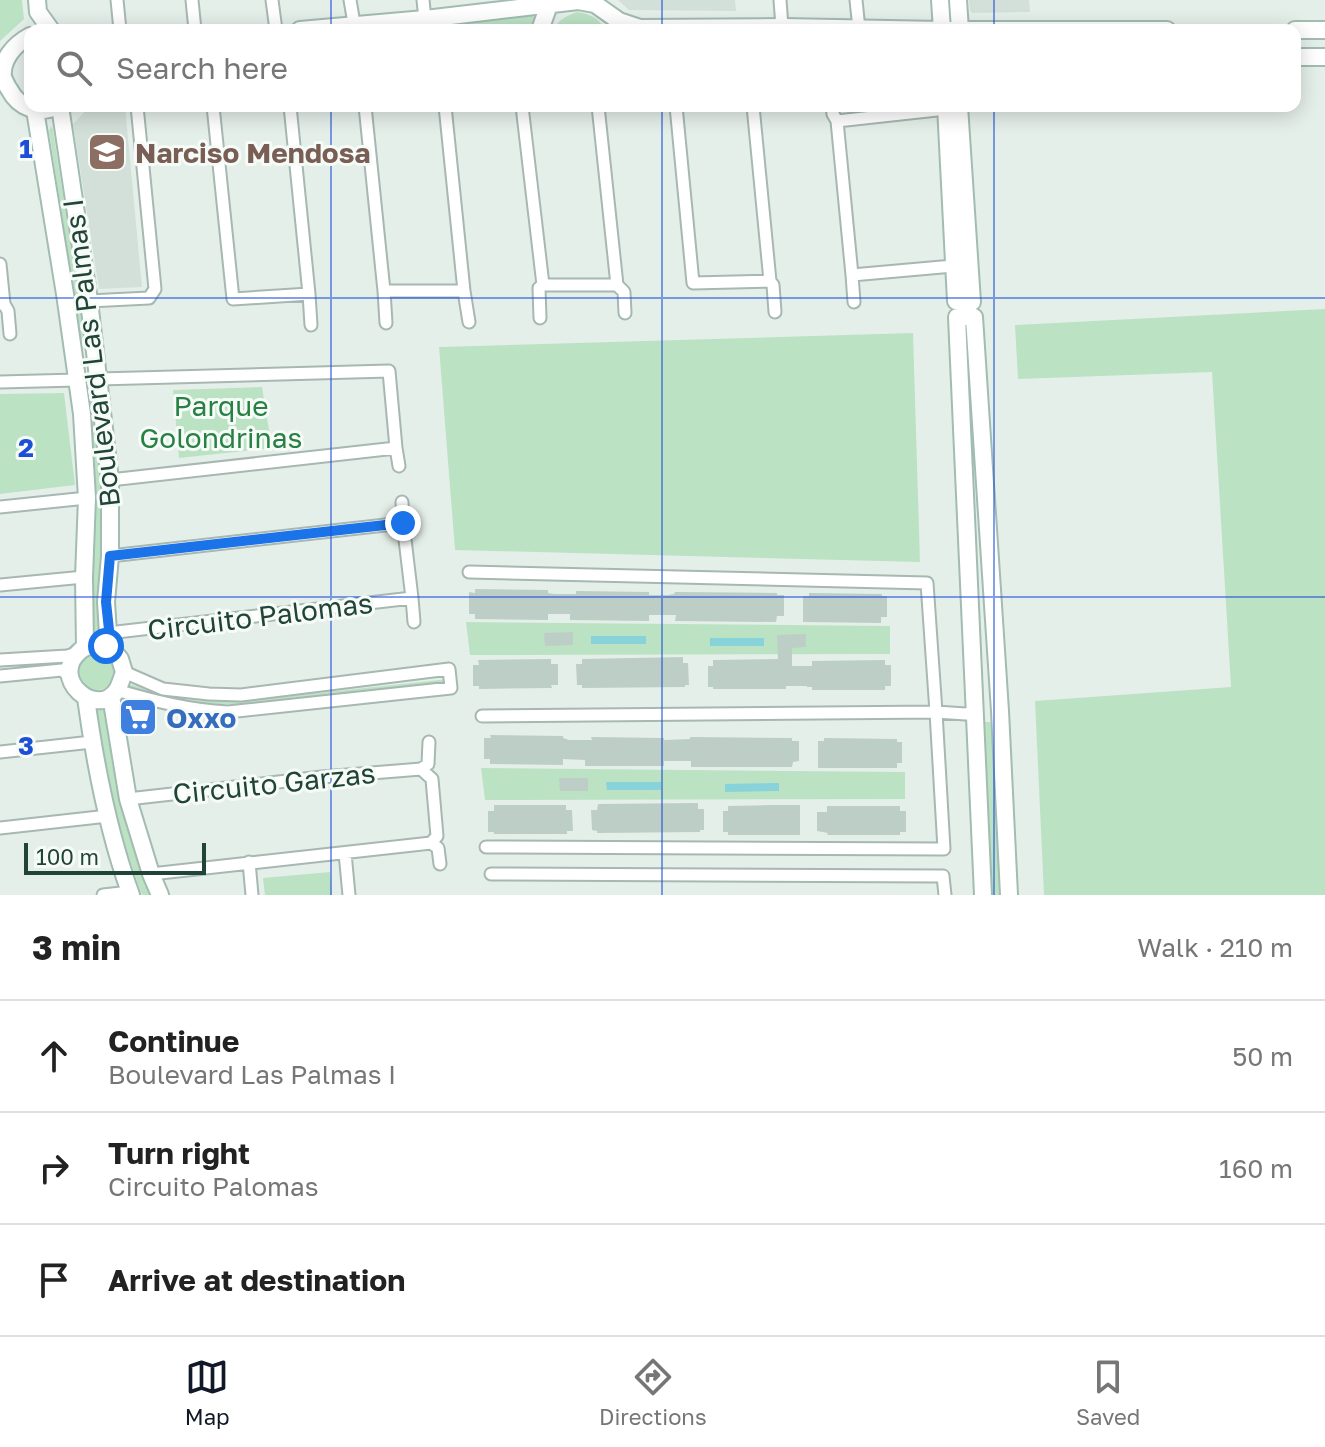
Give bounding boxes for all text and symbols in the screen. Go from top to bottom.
search box [24,24,1301,112]
icon: search [52,46,96,90]
text: Search here [116,50,288,86]
school or university icon: Narciso Mendosa [86,131,128,173]
text: 1 [19,133,33,164]
place label: Narciso Mendosa [135,136,371,169]
street label: Boulevard Las Palmas I [56,197,126,509]
park label: Parque Golondrinas [140,389,302,454]
text: 2 [18,432,34,463]
route end [385,505,421,541]
street label: Circuito Palomas [145,586,375,646]
route start [88,628,124,664]
supermarket icon: Oxxo [117,696,159,738]
place label: Oxxo [166,701,236,734]
text: 3 [18,730,34,761]
street label: Circuito Garzas [171,756,377,810]
scale bar [24,839,206,875]
text: 100 m [36,843,99,870]
text: 3 min [32,927,121,967]
text: Walk · 210 m [1137,932,1293,963]
text: Continue [108,1023,239,1059]
icon: ahead [32,1034,76,1078]
text: 50 m [1232,1041,1293,1072]
text: Boulevard Las Palmas I [108,1059,396,1090]
text: Turn right [108,1135,250,1171]
icon: right [32,1146,76,1190]
text: 160 m [1219,1153,1293,1184]
text: Circuito Palomas [108,1171,319,1202]
icon: arrive [32,1258,76,1302]
text: Arrive at destination [108,1262,405,1298]
tab: Map [185,1355,230,1430]
tab: Directions [599,1355,707,1430]
tab: Saved [1076,1355,1140,1430]

